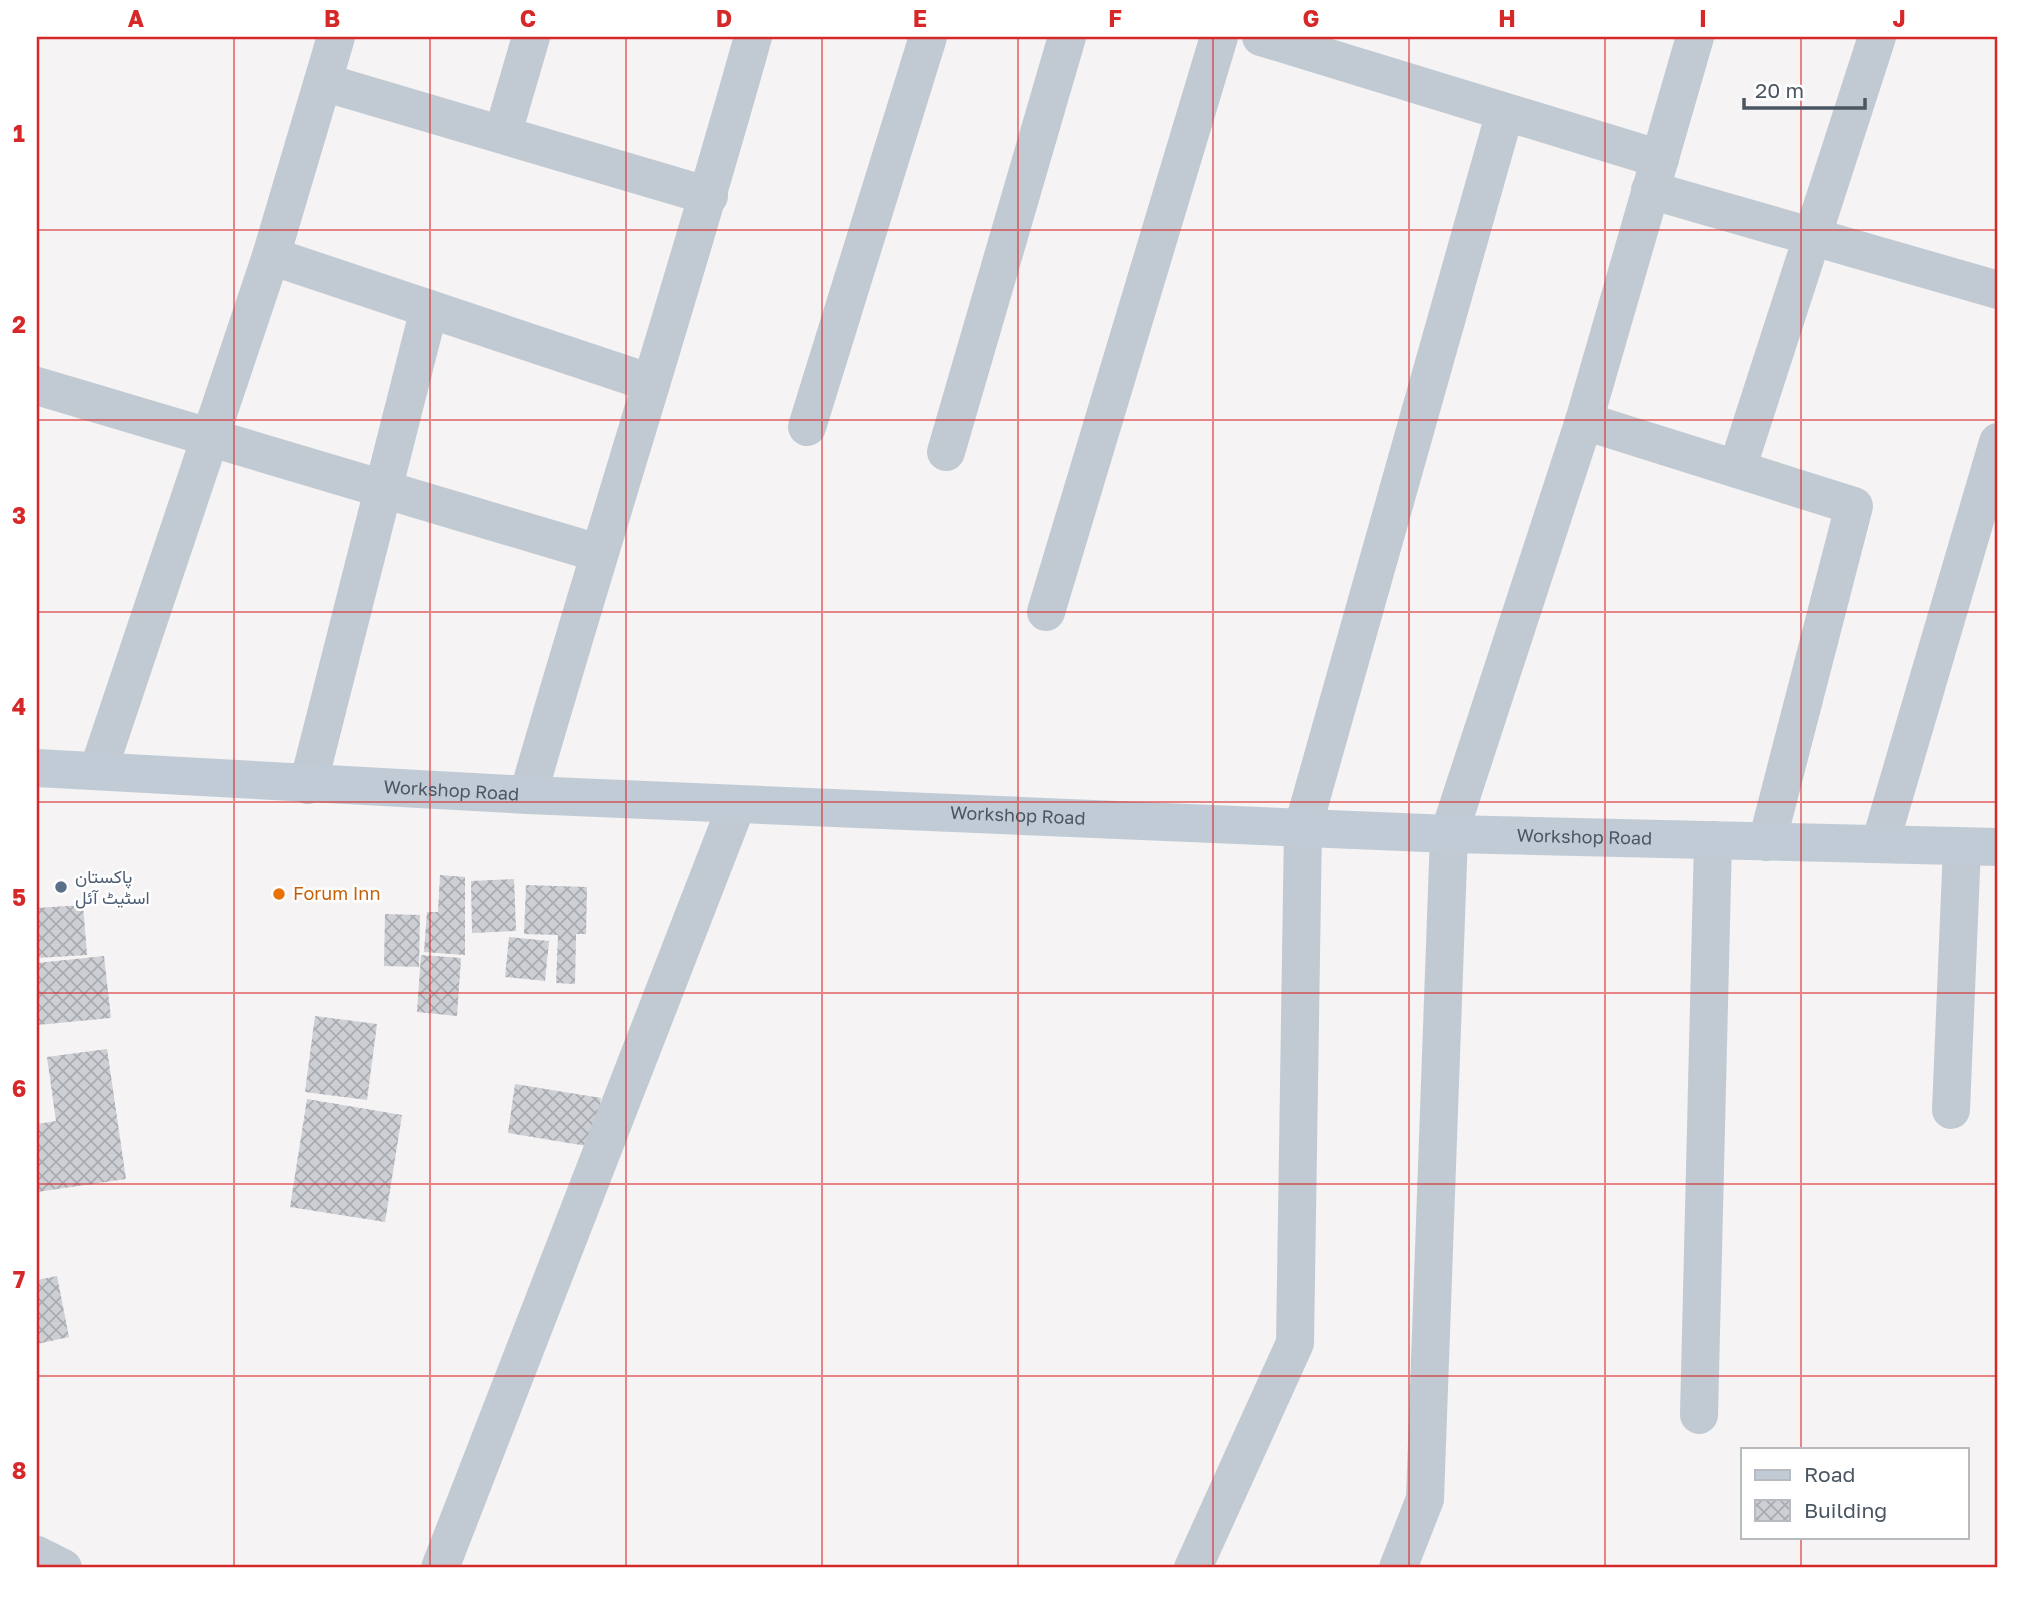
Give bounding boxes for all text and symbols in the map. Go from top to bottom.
text: A [128,4,145,32]
text: B [324,4,340,32]
text: C [520,4,536,32]
text: D [716,4,732,32]
text: E [913,4,927,32]
text: F [1108,4,1122,32]
text: G [1303,4,1319,32]
text: H [1498,4,1516,32]
text: I [1699,4,1707,32]
text: J [1892,4,1906,32]
scale bar [1744,66,1865,110]
text: 20 m [1755,77,1804,103]
text: 1 [13,119,25,147]
text: 2 [12,310,26,338]
text: 3 [12,501,26,529]
text: 4 [12,692,26,720]
street label: Workshop Road [383,775,520,804]
street label: Workshop Road [950,801,1086,829]
street label: Workshop Road [1516,824,1653,849]
place label: پاکستان اسٹیٹ آئل [75,865,150,909]
marker: پاکستان اسٹیٹ آئل [53,879,69,895]
place label: Forum Inn [293,882,380,904]
text: 5 [12,883,26,911]
marker: Forum Inn [271,886,287,902]
text: 6 [12,1074,26,1102]
text: 7 [13,1265,25,1293]
legend [1741,1448,1968,1538]
text: 8 [12,1456,26,1484]
text: Road [1804,1461,1855,1487]
text: Building [1804,1497,1887,1523]

